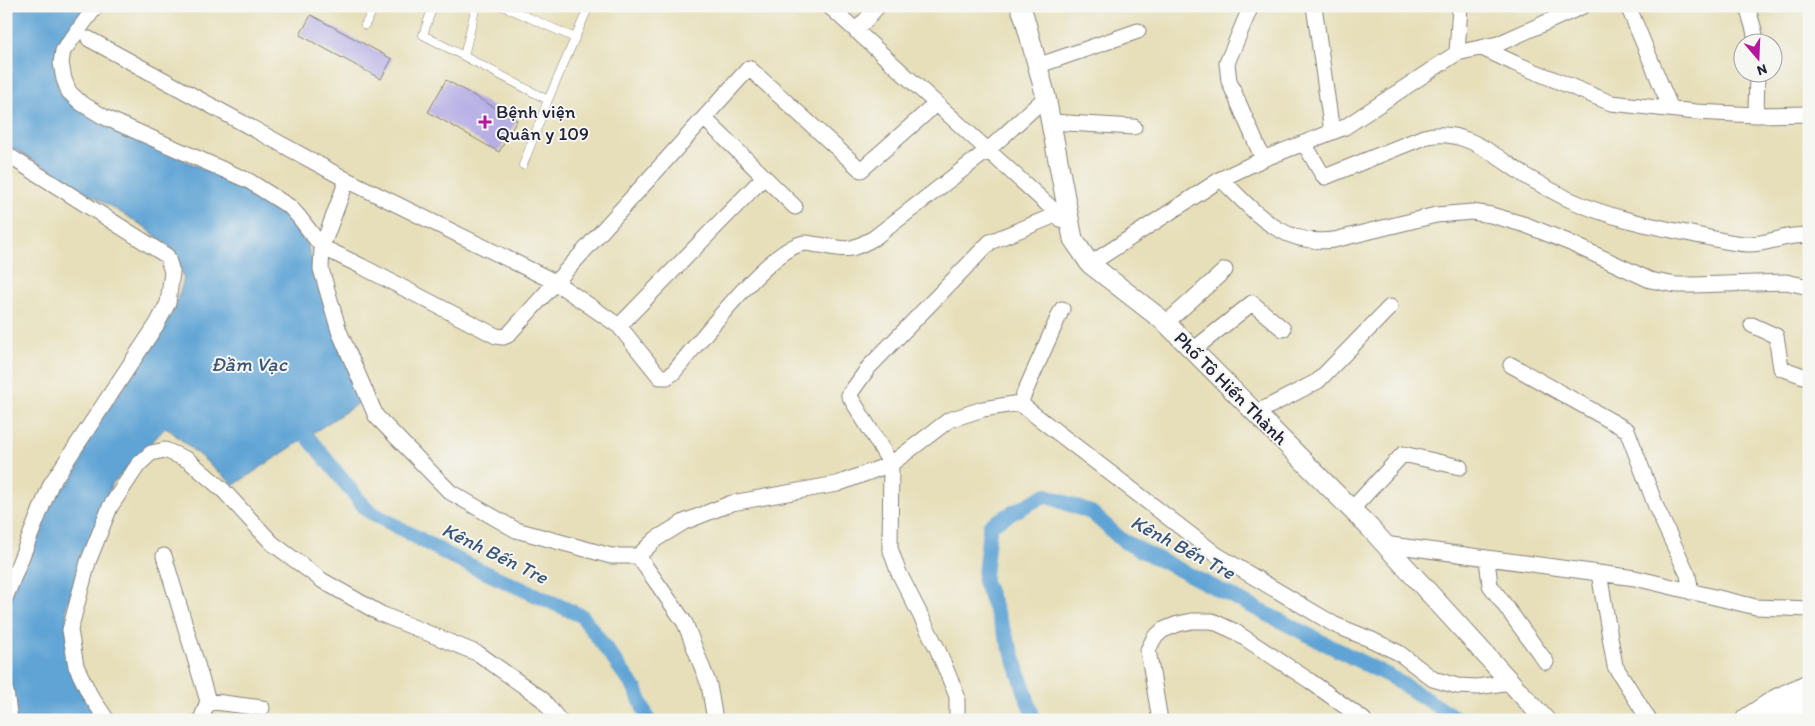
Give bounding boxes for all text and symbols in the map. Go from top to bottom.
north arrow [1732,32,1782,82]
text: N [1755,60,1769,79]
place label: Bệnh viện Quân y 109 [496,100,589,145]
marker: Bệnh viện Quân y 109 [478,115,492,129]
street label: Phố Tô Hiến Thành [1169,326,1293,450]
water label: Đầm Vạc [211,352,288,376]
water label: Kênh Bến Tre [1127,510,1240,585]
water label: Kênh Bến Tre [438,517,553,590]

